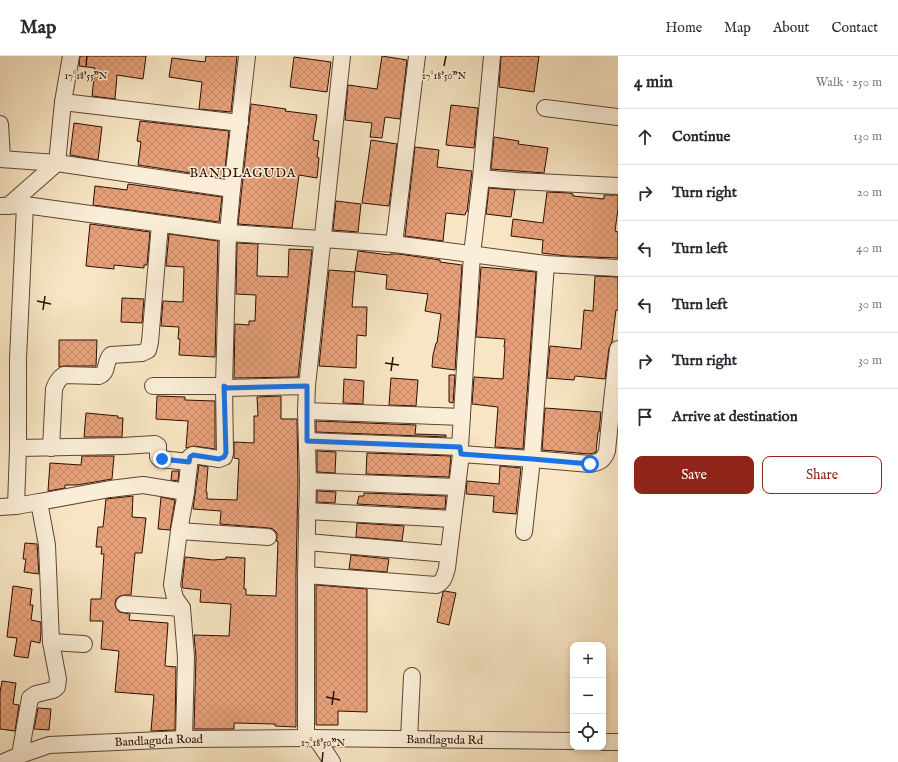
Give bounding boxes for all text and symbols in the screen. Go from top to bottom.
text: Map [20,16,56,40]
text: Home [666,19,702,37]
text: Map [724,19,751,37]
text: About [773,19,809,37]
text: Contact [831,19,878,37]
text: 17°18'55"N [65,70,108,83]
text: 17°18'50"N [422,70,466,83]
text: 4 min [634,72,673,93]
text: Walk · 250 m [816,74,882,91]
icon: ahead [634,126,656,148]
text: Continue [672,127,730,146]
text: 130 m [853,128,882,145]
district label: BANDLAGUDA [190,165,297,182]
icon: right [634,182,656,204]
text: Turn right [672,183,737,202]
text: 20 m [857,184,882,201]
icon: left [634,238,656,260]
text: Turn left [672,239,728,258]
text: 40 m [856,240,882,257]
icon: left [634,294,656,316]
text: Turn left [672,295,728,314]
text: 30 m [858,296,882,313]
icon: right [634,350,656,372]
text: Turn right [672,351,737,370]
text: 30 m [858,352,882,369]
icon: arrive [634,406,656,428]
text: Arrive at destination [672,407,798,426]
route end [153,450,171,468]
route start [581,455,599,473]
button: Save [634,456,754,494]
button: Share [762,456,882,494]
map controls [570,642,606,750]
button: + [570,642,606,678]
button: − [570,678,606,714]
button: locate [570,714,606,750]
street label: Bandlaguda Road [114,732,204,750]
street label: Bandlaguda Rd [406,732,484,748]
text: 17°18'50"N [301,737,345,750]

